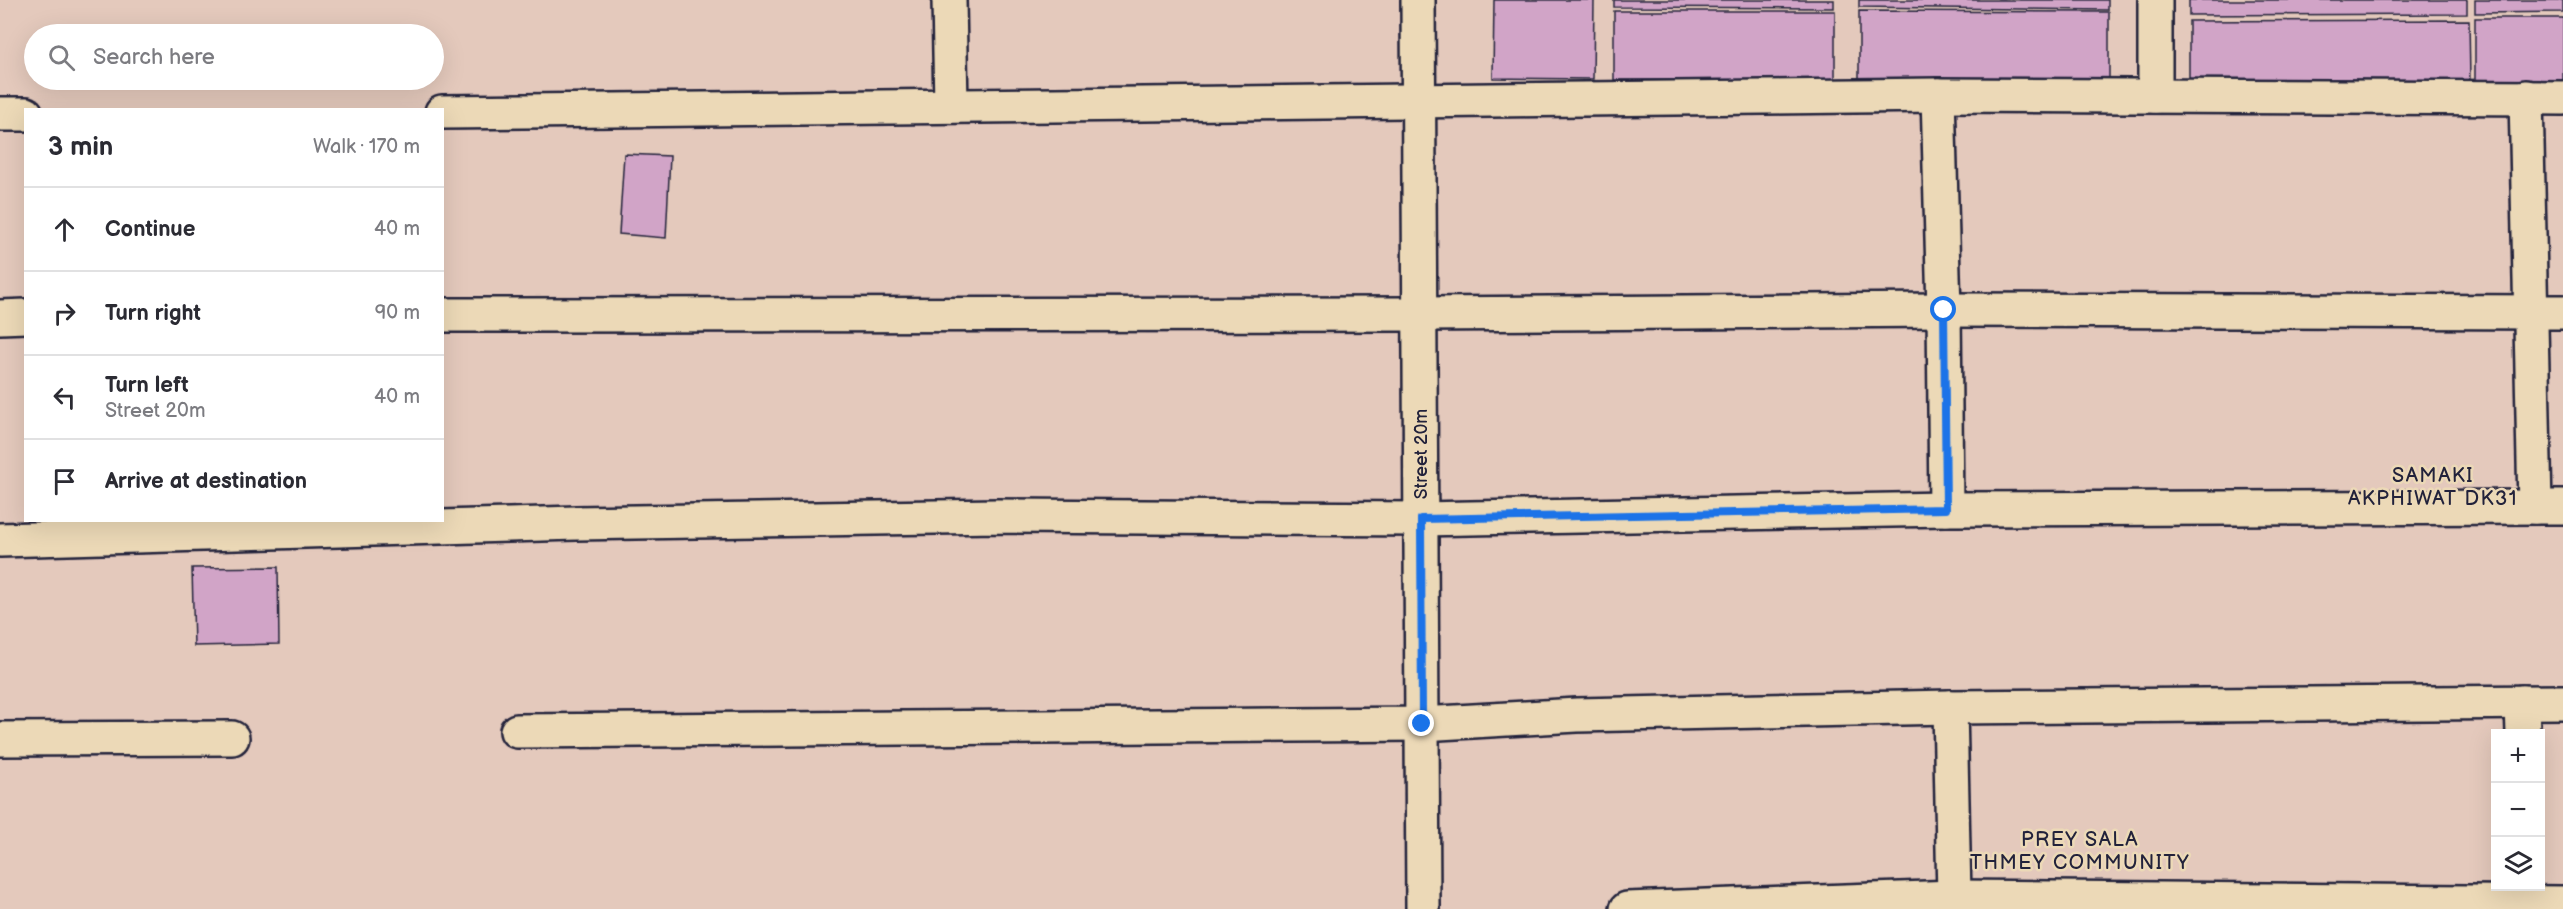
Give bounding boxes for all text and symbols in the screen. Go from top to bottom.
search box [24,24,444,90]
icon: search [45,41,78,74]
text: Search here [93,44,215,71]
text: 3 min [48,132,113,163]
text: Walk · 170 m [313,135,420,159]
icon: ahead [48,213,81,246]
text: Continue [105,216,195,243]
text: 40 m [374,217,420,241]
route start [1930,296,1956,322]
icon: right [48,297,81,330]
text: Turn right [105,300,201,327]
text: 90 m [375,301,420,325]
text: Turn left [105,372,189,399]
icon: left [48,381,81,414]
text: 40 m [374,385,420,409]
text: Street 20m [105,399,205,423]
street label: Street 20m [1411,409,1432,499]
district label: SAMAKI AKPHIWAT DK31 [2348,464,2518,511]
icon: arrive [48,465,81,498]
text: Arrive at destination [105,468,307,495]
route end [1408,710,1434,736]
map controls [2491,729,2545,891]
button: + [2491,729,2545,783]
button: − [2491,783,2545,837]
district label: PREY SALA THMEY COMMUNITY [1970,828,2190,875]
button: layers [2491,837,2545,891]

